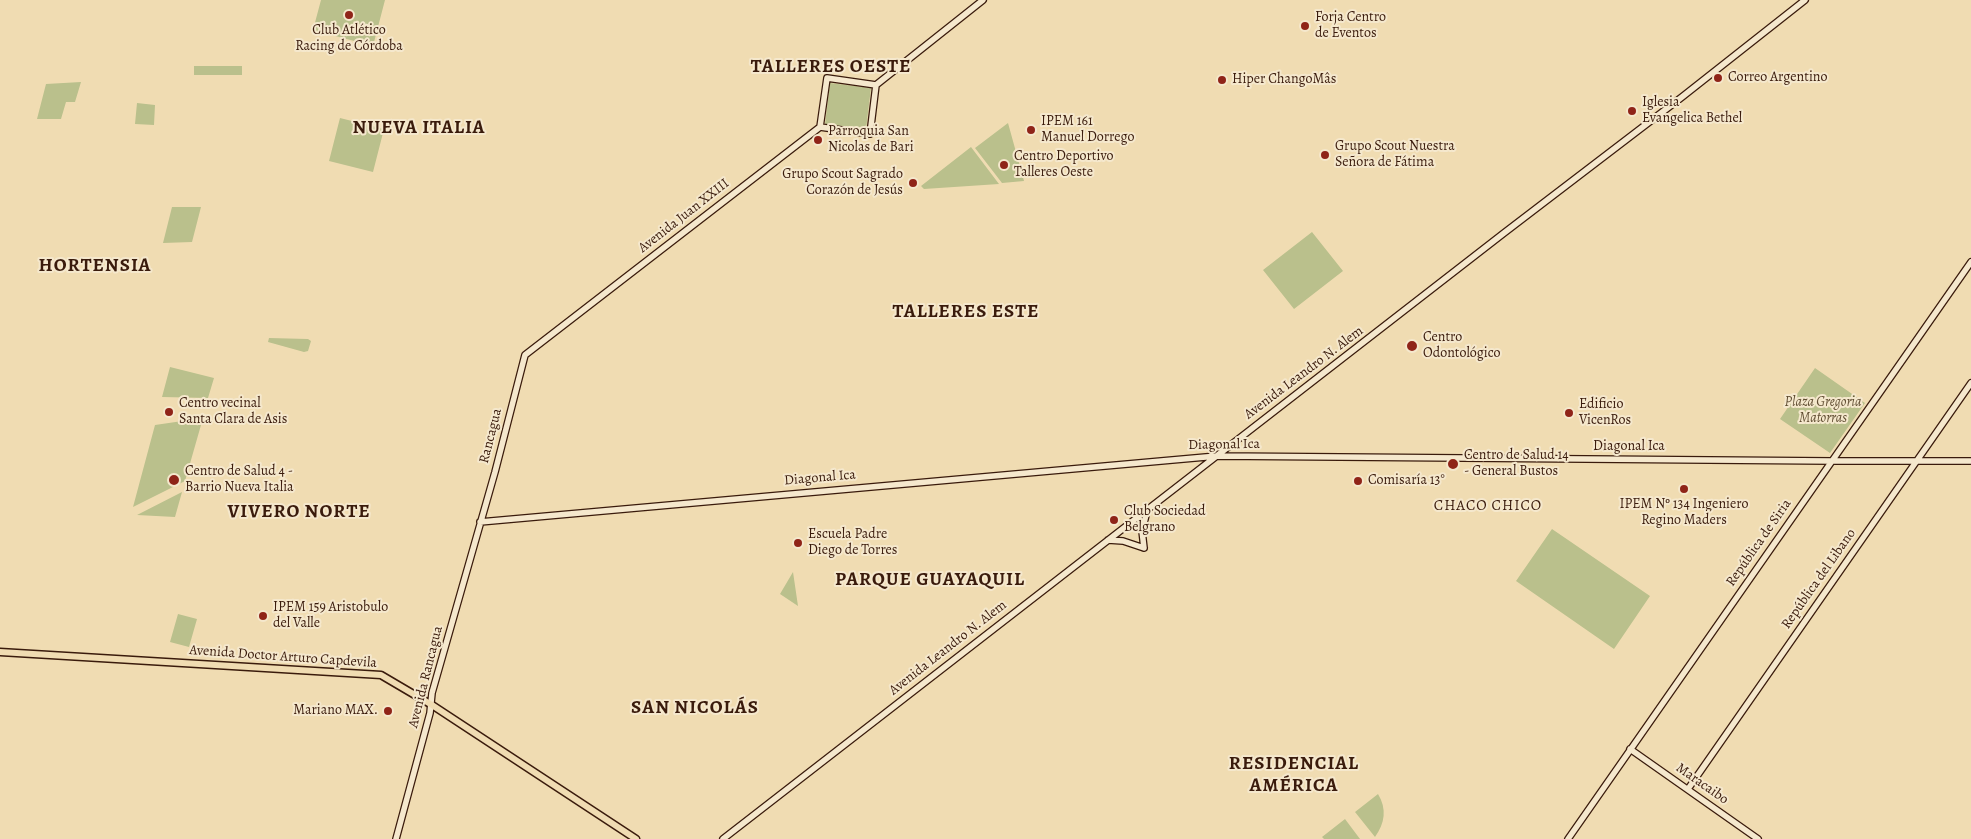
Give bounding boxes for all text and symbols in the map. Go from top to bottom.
marker: Club Atlético Racing de Córdoba [343,9,355,21]
place label: Forja Centro de Eventos [1315,10,1386,42]
marker: Forja Centro de Eventos [1299,20,1311,32]
place label: Club Atlético Racing de Córdoba [295,23,403,56]
district label: TALLERES OESTE [749,56,913,78]
place label: Correo Argentino [1728,70,1827,86]
place label: Hiper ChangoMâs [1232,72,1336,88]
marker: Correo Argentino [1712,72,1724,84]
marker: Hiper ChangoMâs [1216,74,1228,86]
place label: Iglesia Evangelica Bethel [1642,95,1742,128]
marker: Iglesia Evangelica Bethel [1626,105,1638,117]
place label: IPEM 161 Manuel Dorrego [1041,114,1134,146]
district label: NUEVA ITALIA [351,117,487,139]
place label: Parroquia San Nicolas de Bari [828,124,914,156]
marker: IPEM 161 Manuel Dorrego [1025,124,1037,136]
marker: Parroquia San Nicolas de Bari [812,134,824,146]
place label: Grupo Scout Nuestra Señora de Fátima [1335,139,1455,172]
place label: Centro Deportivo Talleres Oeste [1014,149,1113,182]
marker: Grupo Scout Nuestra Señora de Fátima [1319,149,1331,161]
marker: Centro Deportivo Talleres Oeste [998,159,1010,171]
place label: Grupo Scout Sagrado Corazón de Jesús [782,167,903,200]
street label: Avenida Juan XXIII [635,175,733,257]
marker: Grupo Scout Sagrado Corazón de Jesús [907,177,919,189]
district label: HORTENSIA [37,255,153,277]
district label: TALLERES ESTE [891,301,1041,323]
street label: Avenida Leandro N. Alem [1241,323,1367,423]
place label: Centro Odontológico [1423,330,1500,362]
marker: Centro Odontológico [1405,339,1419,353]
park label: Plaza Gregoria Matorras [1785,395,1861,428]
place label: Centro vecinal Santa Clara de Asis [179,396,287,428]
place label: Edificio VicenRos [1579,397,1631,430]
marker: Centro vecinal Santa Clara de Asis [163,406,175,418]
street label: Rancagua [476,407,506,465]
marker: Edificio VicenRos [1563,407,1575,419]
street label: Diagonal Ica [1188,436,1260,454]
street label: Diagonal Ica [1593,439,1665,455]
place label: Centro de Salud 14 - General Bustos [1464,448,1569,481]
marker: Centro de Salud 14 - General Bustos [1446,457,1460,471]
place label: Centro de Salud 4 - Barrio Nueva Italia [185,464,294,497]
street label: Diagonal Ica [784,467,856,489]
marker: Centro de Salud 4 - Barrio Nueva Italia [167,473,181,487]
place label: Comisaría 13° [1368,473,1445,489]
marker: Comisaría 13° [1352,475,1364,487]
marker: IPEM Nº 134 Ingeniero Regino Maders [1678,483,1690,495]
street label: República de Siria [1723,496,1795,590]
district label: CHACO CHICO [1432,497,1544,515]
place label: IPEM Nº 134 Ingeniero Regino Maders [1620,497,1748,530]
district label: VIVERO NORTE [226,501,372,523]
place label: Club Sociedad Belgrano [1124,504,1205,536]
marker: Club Sociedad Belgrano [1108,514,1120,526]
street label: República del Libano [1778,526,1860,632]
place label: Escuela Padre Diego de Torres [808,527,898,560]
marker: Escuela Padre Diego de Torres [792,537,804,549]
district label: PARQUE GUAYAQUIL [833,569,1027,591]
street label: Avenida Leandro N. Alem [886,597,1010,699]
place label: IPEM 159 Aristobulo del Valle [273,600,388,632]
marker: IPEM 159 Aristobulo del Valle [257,610,269,622]
street label: Avenida Rancagua [405,624,447,730]
street label: Avenida Doctor Arturo Capdevila [189,642,377,672]
district label: SAN NICOLÁS [630,697,760,719]
place label: Mariano MAX. [293,703,378,719]
marker: Mariano MAX. [382,705,394,717]
district label: RESIDENCIAL AMÉRICA [1227,753,1361,797]
street label: Maracaibo [1672,760,1732,808]

